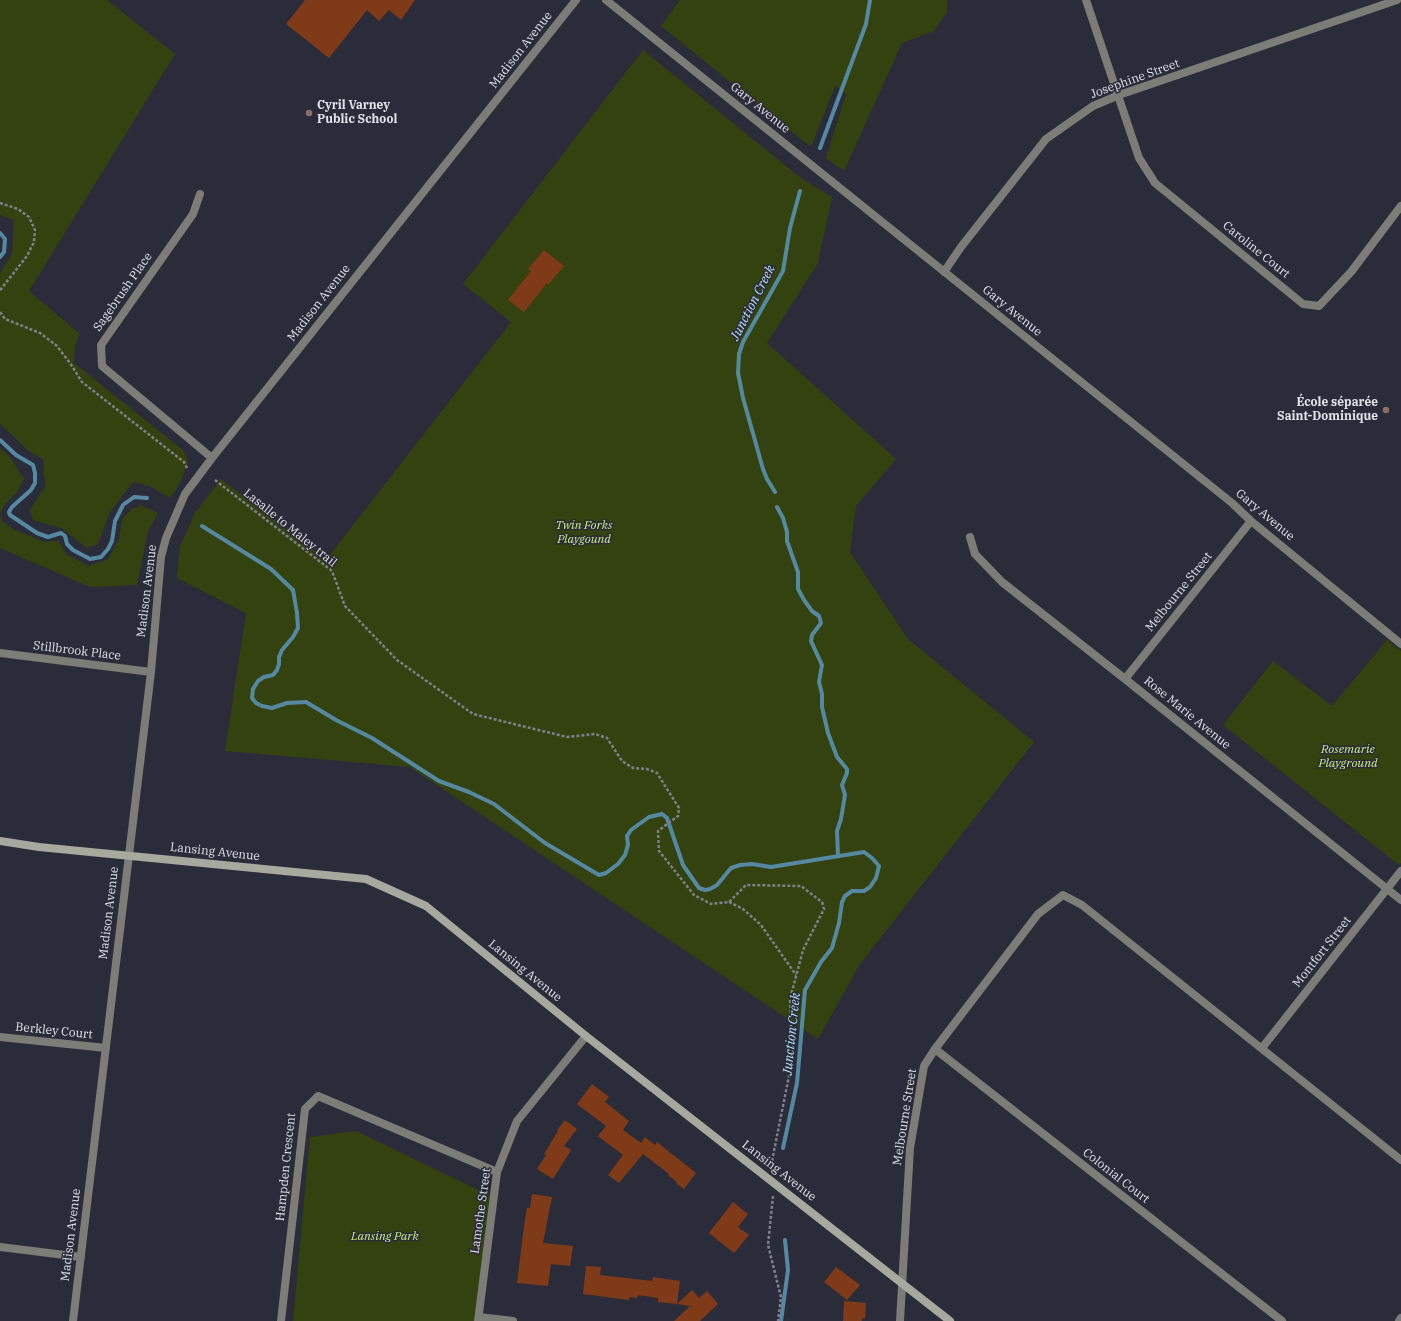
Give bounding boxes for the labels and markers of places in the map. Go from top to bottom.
place label: Cyril Varney Public School [317,99,397,127]
marker: Cyril Varney Public School [304,108,314,118]
place label: École séparée Saint-Dominique [1277,396,1378,424]
marker: École séparée Saint-Dominique [1381,405,1391,415]

